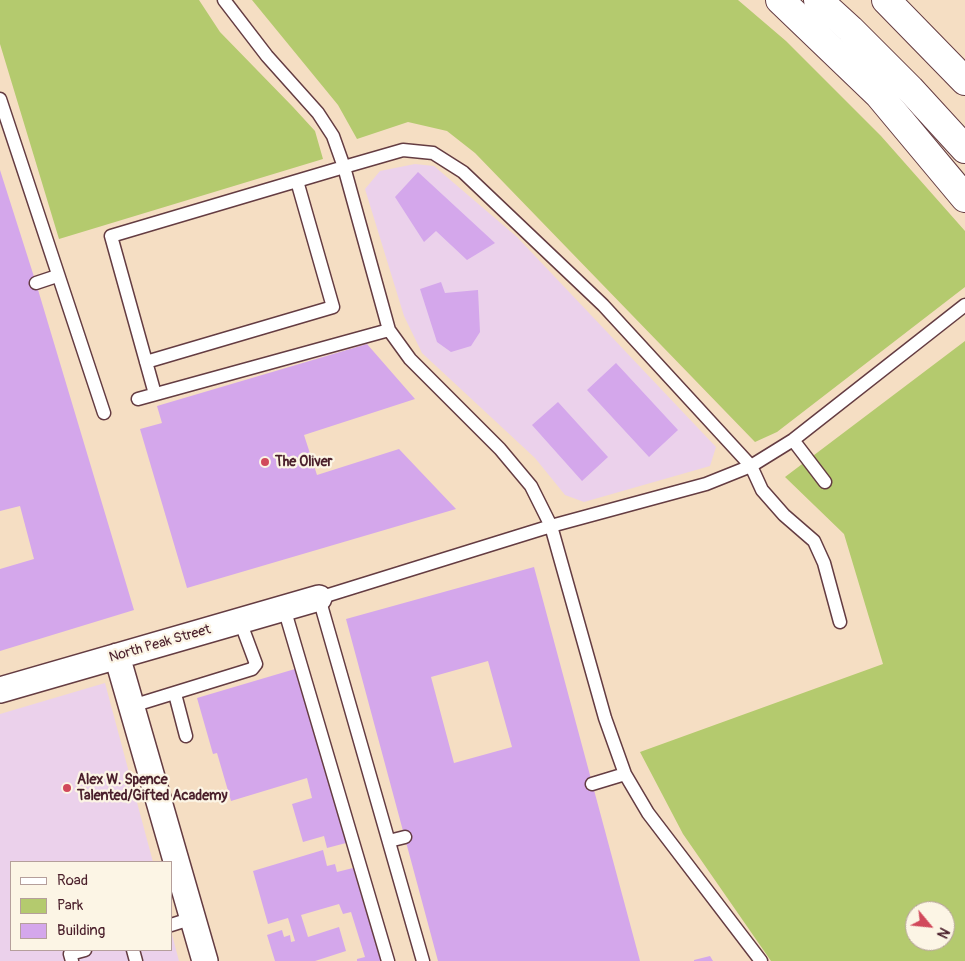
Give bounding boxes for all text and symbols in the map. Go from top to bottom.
place label: The Oliver [275,454,333,470]
marker: The Oliver [259,456,271,468]
street label: North Peak Street [107,621,213,667]
place label: Alex W. Spence Talented/Gifted Academy [77,772,227,804]
marker: Alex W. Spence Talented/Gifted Academy [61,782,73,794]
legend [10,861,172,951]
text: Road [57,871,88,890]
text: Park [57,896,83,915]
north arrow [905,901,955,951]
text: Building [57,921,105,940]
text: N [933,925,953,941]

